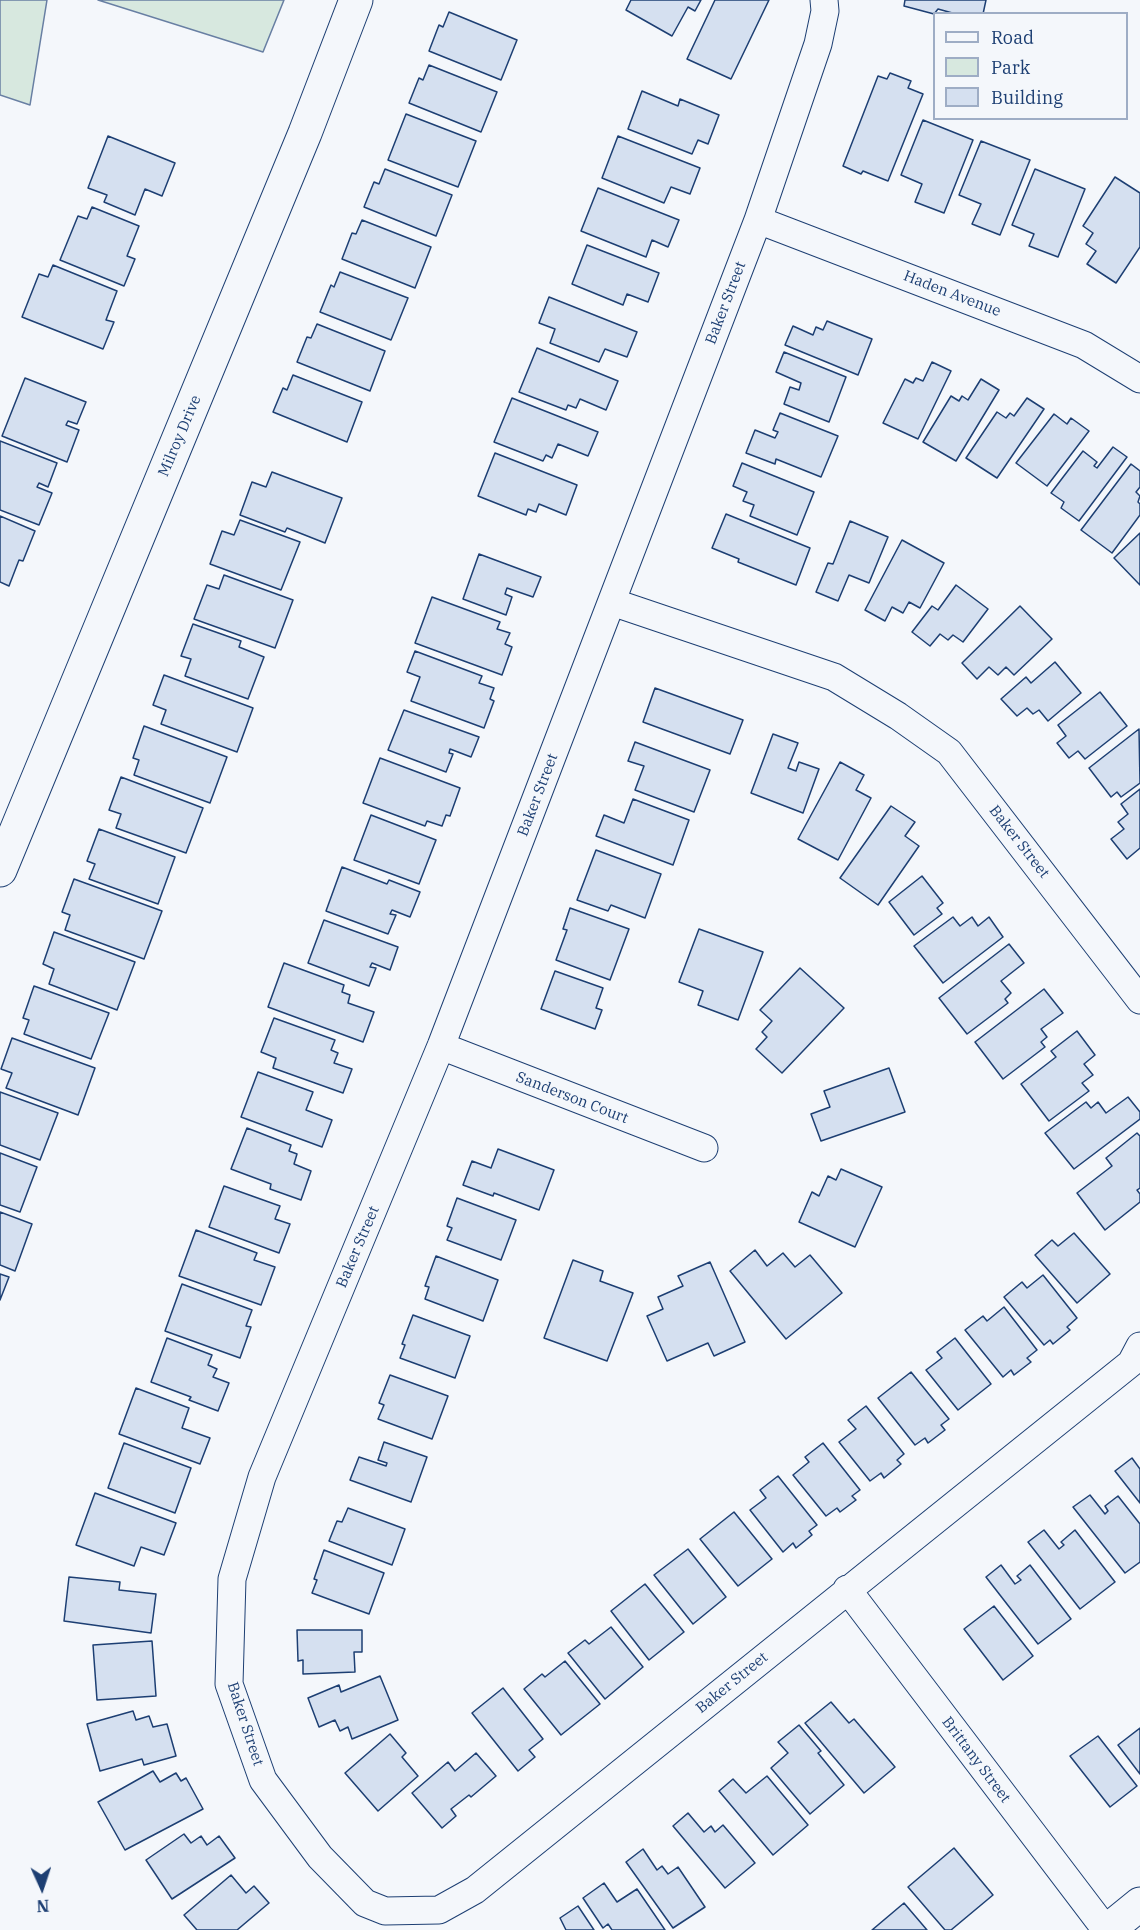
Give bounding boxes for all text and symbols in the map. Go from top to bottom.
legend [933,12,1128,120]
text: Road [991,26,1034,49]
text: Park [991,56,1030,79]
text: Building [991,86,1063,109]
street label: Baker Street [702,259,750,347]
street label: Haden Avenue [901,267,1003,321]
street label: Milroy Drive [155,393,205,479]
street label: Baker Street [514,751,562,839]
street label: Baker Street [985,802,1053,882]
street label: Sanderson Court [513,1068,631,1128]
street label: Baker Street [333,1203,383,1291]
street label: Baker Street [693,1649,771,1717]
street label: Baker Street [223,1680,267,1768]
street label: Brittany Street [938,1713,1014,1807]
north arrow [12,1858,72,1918]
text: N [36,1896,50,1916]

